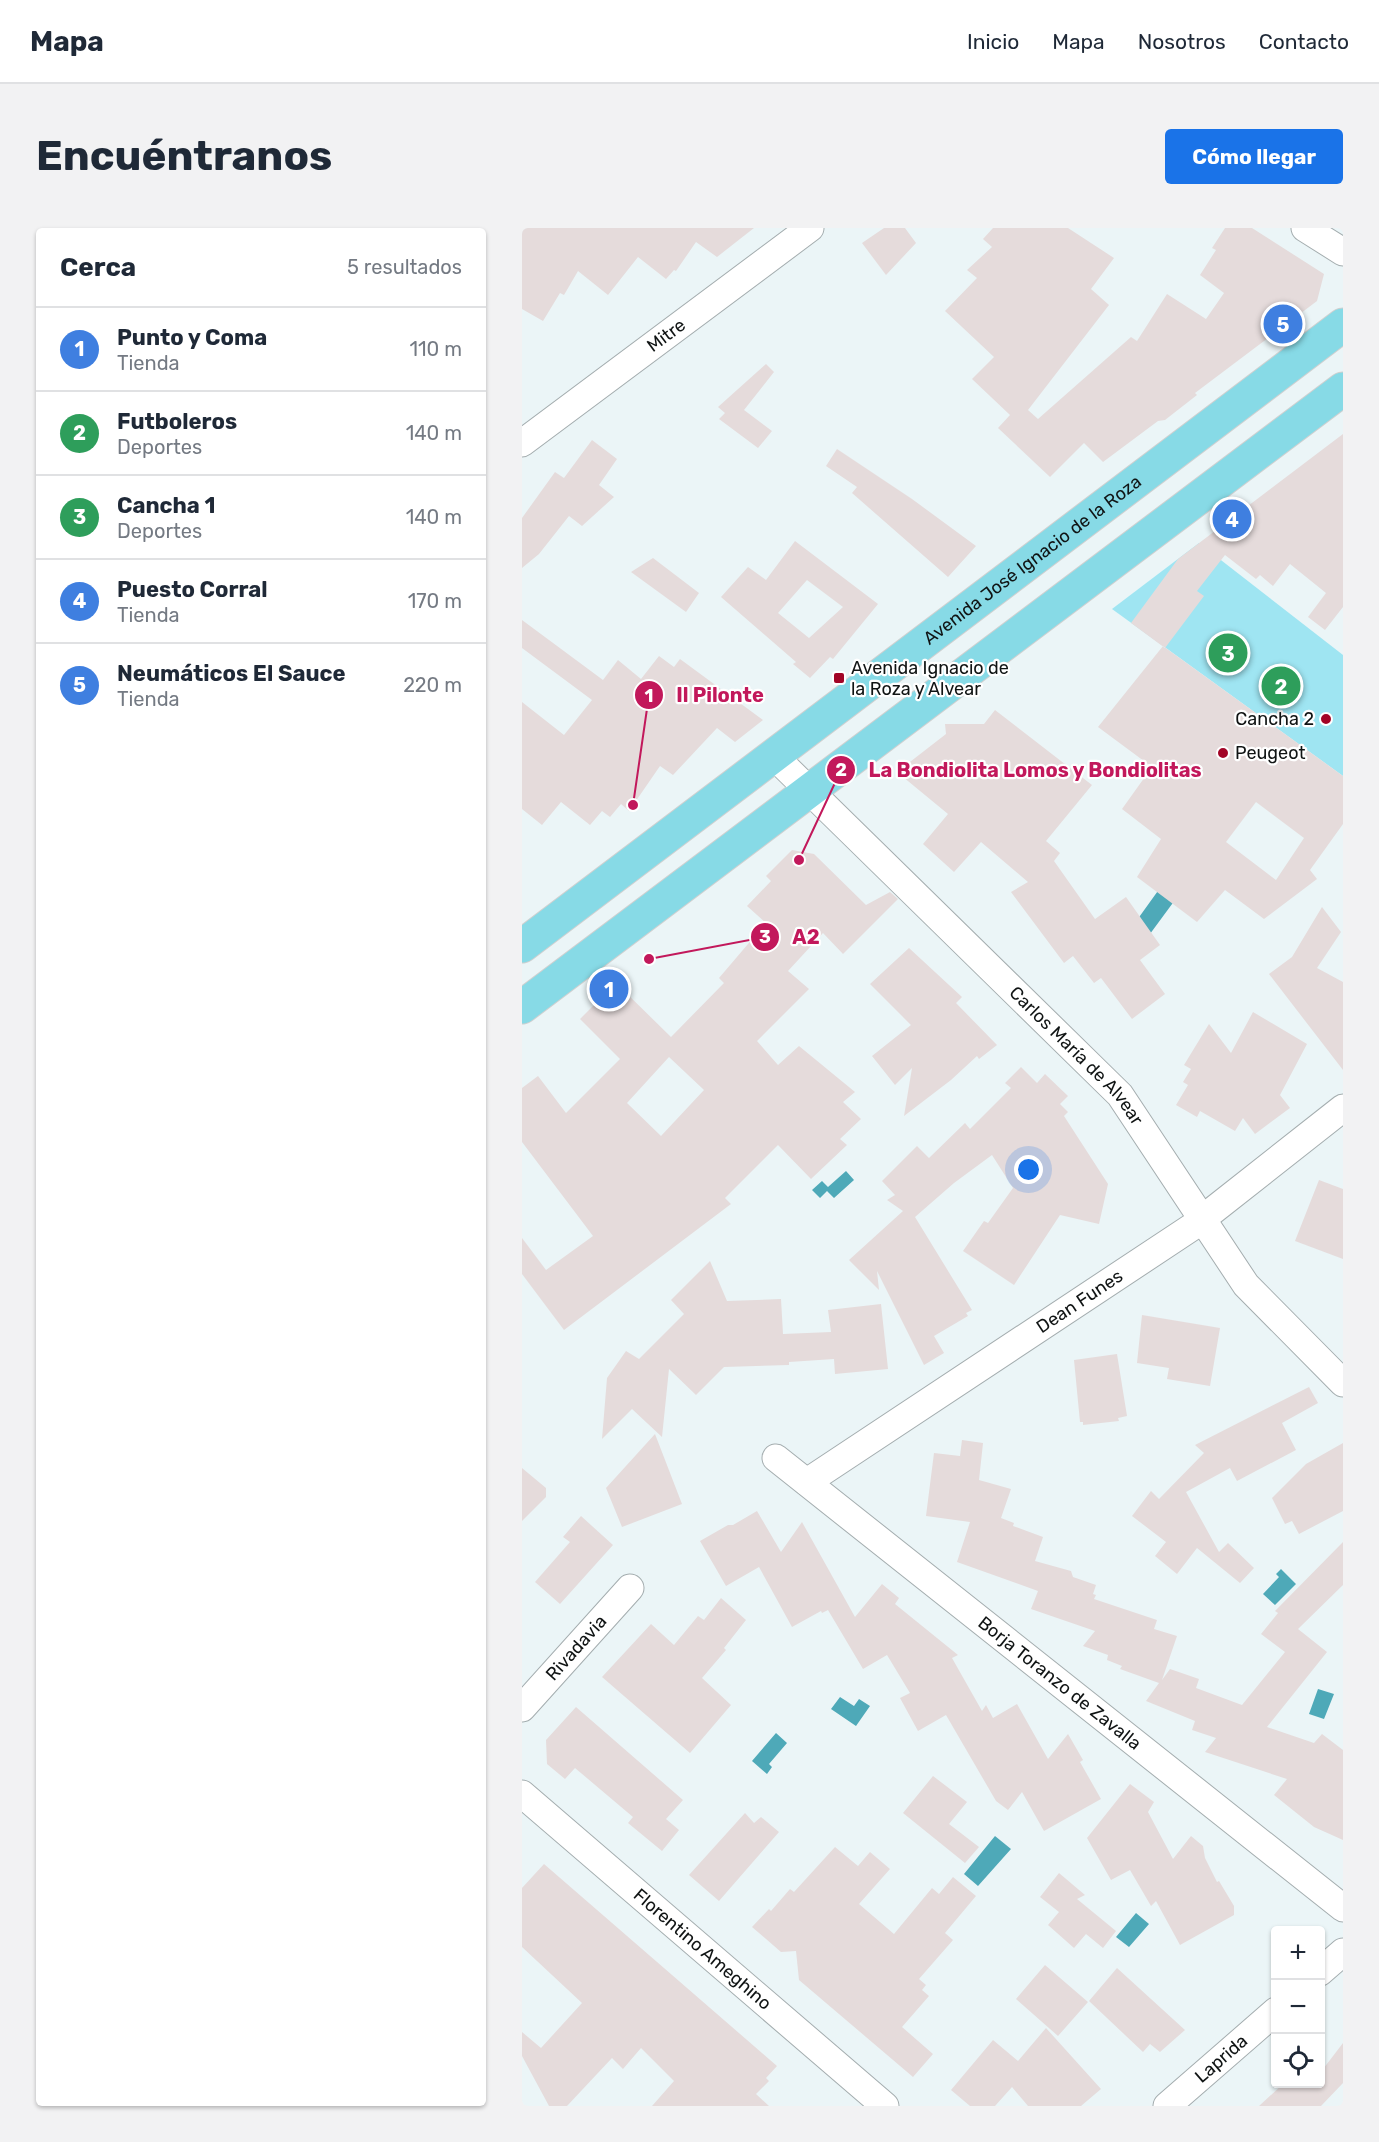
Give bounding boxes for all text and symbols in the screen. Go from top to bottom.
text: Mapa [30,25,104,58]
text: Inicio [967,29,1019,54]
text: Mapa [1052,29,1105,54]
text: Nosotros [1138,29,1226,54]
text: Contacto [1259,29,1349,54]
button: Cómo llegar [1165,129,1343,184]
text: Encuéntranos [36,131,332,181]
text: Cerca [60,252,136,283]
text: 5 resultados [347,255,462,279]
pin: 5 [1264,302,1302,346]
street label: Mitre [643,314,690,357]
text: Punto y Coma [117,324,267,351]
text: 1 [75,337,84,361]
text: 110 m [410,337,462,361]
text: Tienda [117,351,180,375]
text: Futboleros [117,408,237,435]
text: 2 [73,421,86,445]
text: 140 m [406,421,462,445]
text: Deportes [117,435,202,459]
street label: Avenida José Ignacio de la Roza [919,470,1146,649]
text: Cancha 1 [117,492,215,519]
pin: 4 [1212,496,1252,542]
text: 3 [73,505,86,529]
text: 140 m [406,505,462,529]
text: Deportes [117,519,202,543]
text: Puesto Corral [117,576,268,603]
text: 4 [73,589,86,613]
text: 170 m [408,589,462,613]
text: Tienda [117,603,180,627]
pin: 3 [1208,630,1248,676]
place label: Avenida Ignacio de la Roza y Alvear [851,657,1009,700]
text: Neumáticos El Sauce [117,660,346,687]
pin: 2 [1262,664,1300,708]
marker: Avenida Ignacio de la Roza y Alvear [832,671,846,685]
text: 5 [73,673,86,697]
text: 220 m [403,673,462,697]
callout: Il Pilonte [634,676,775,714]
text: Il Pilonte [676,683,764,707]
text: 1 [645,685,653,707]
text: Tienda [117,687,180,711]
place label: Cancha 2 [1235,708,1314,730]
marker: Cancha 2 [1319,712,1333,726]
place label: Peugeot [1235,742,1305,764]
marker: Peugeot [1216,746,1230,760]
callout: La Bondiolita Lomos y Bondiolitas [826,751,1214,789]
text: La Bondiolita Lomos y Bondiolitas [868,758,1202,782]
text: 2 [835,759,847,781]
callout: A2 [750,918,832,956]
text: A2 [792,925,820,949]
text: 3 [759,926,771,948]
pin: 1 [590,966,628,1011]
street label: Carlos María de Alvear [1005,982,1148,1129]
your location [1014,1155,1043,1184]
street label: Dean Funes [1032,1265,1127,1338]
street label: Rivadavia [541,1611,611,1685]
street label: Borja Toranzo de Zavalla [974,1612,1146,1755]
street label: Florentino Ameghino [629,1884,776,2014]
map controls [1271,1926,1325,2088]
button: + [1271,1926,1325,1980]
button: − [1271,1980,1325,2034]
street label: Laprida [1190,2030,1252,2088]
button: locate [1271,2034,1325,2088]

